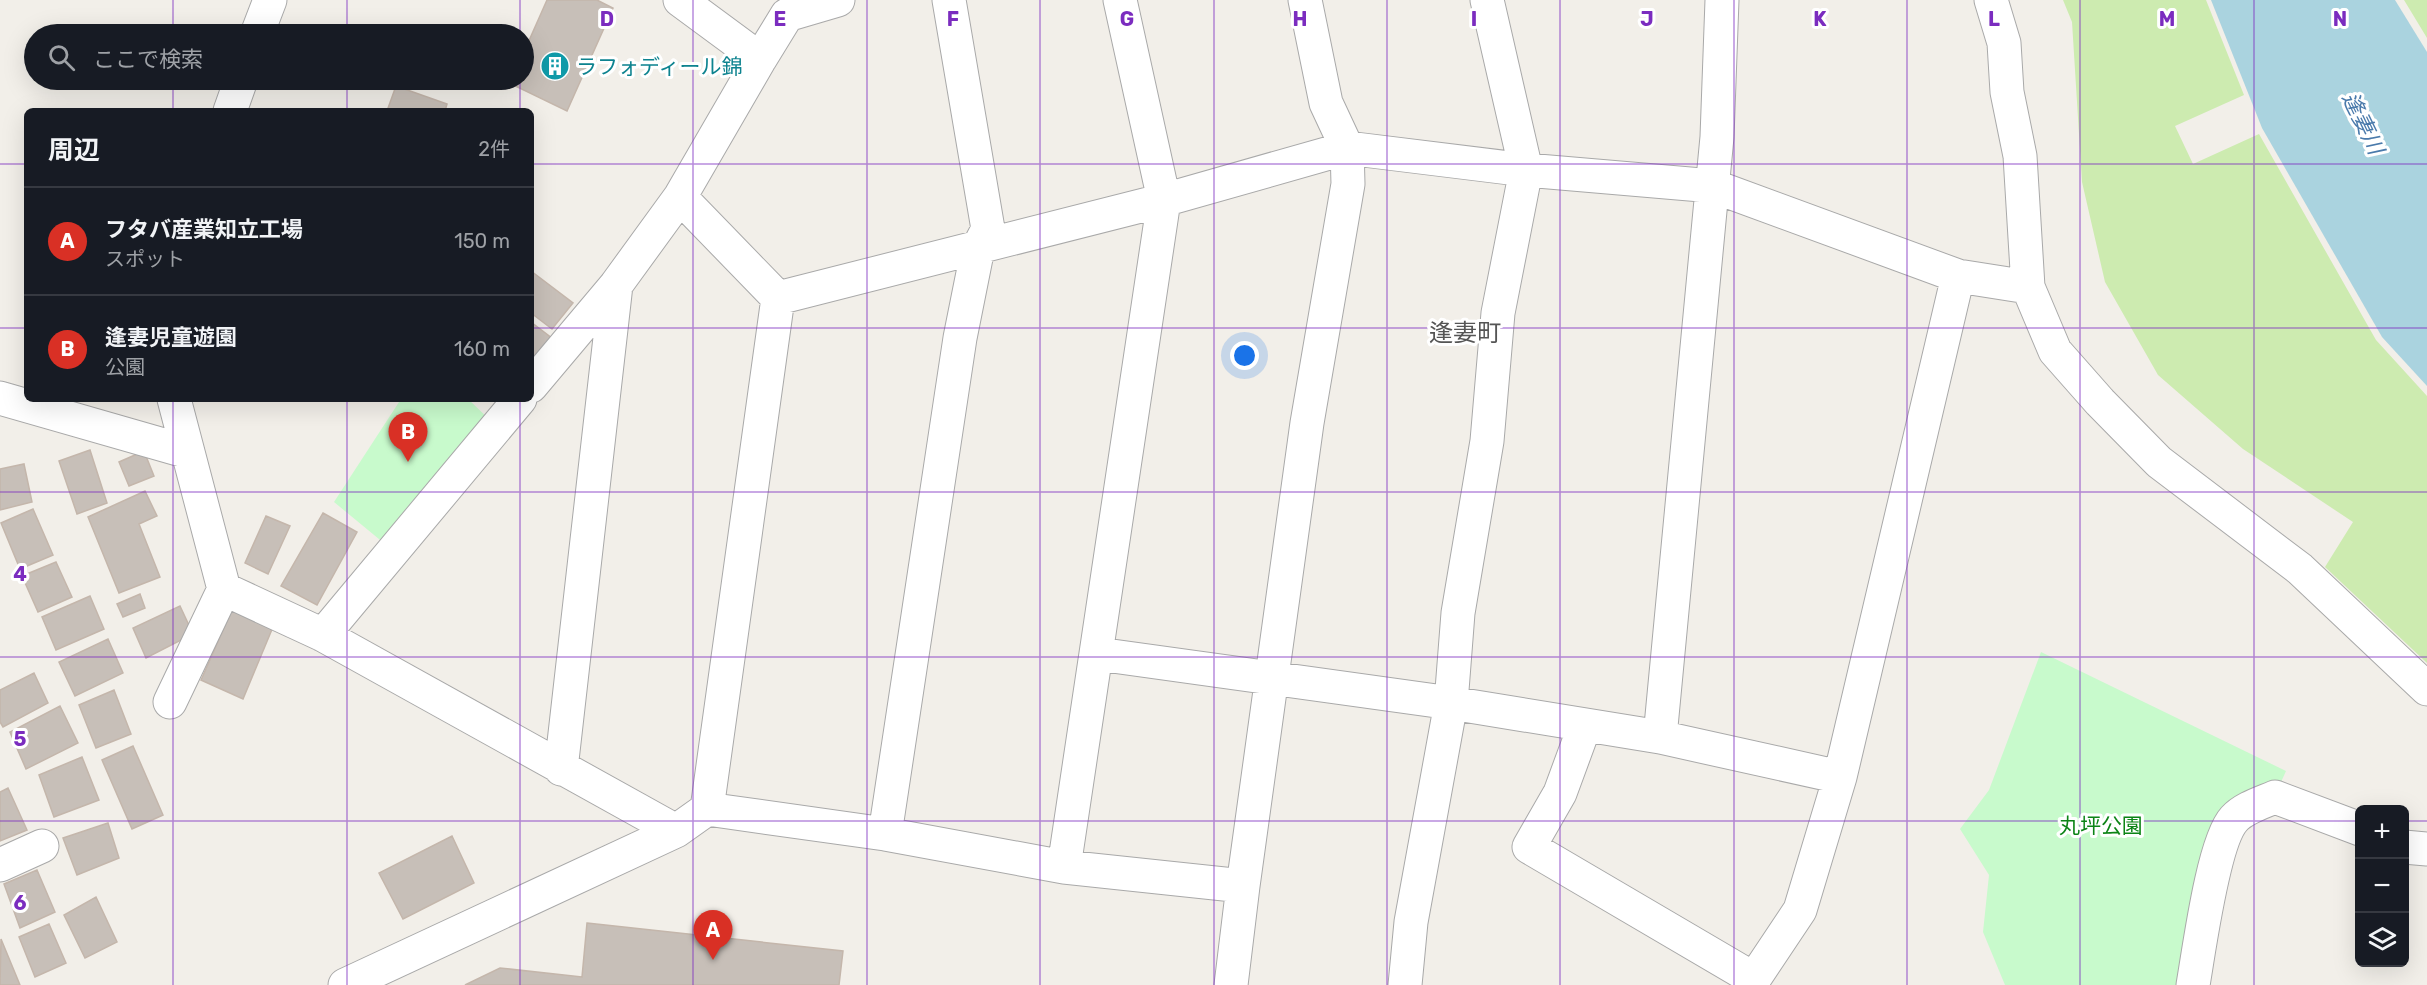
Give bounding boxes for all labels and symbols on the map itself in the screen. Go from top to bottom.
text: D [600,7,614,31]
text: E [774,7,786,31]
text: F [947,7,959,31]
text: G [1120,7,1134,31]
text: H [1293,7,1307,31]
text: I [1471,7,1477,31]
text: J [1640,7,1654,31]
text: K [1813,7,1827,31]
text: L [1988,7,2000,31]
text: M [2159,7,2175,31]
text: N [2333,7,2347,31]
building icon: ラフォディール錦 [539,50,571,82]
place label: ラフォディール錦 [576,54,743,79]
water label: 逢妻川 [2336,87,2390,160]
district label: 逢妻町 [1429,319,1501,347]
your location [1230,341,1259,370]
pin: B [388,412,428,462]
text: 4 [13,562,27,586]
text: 5 [14,727,27,751]
park label: 丸坪公園 [2059,813,2143,838]
text: 6 [13,891,27,915]
pin: A [694,910,732,960]

